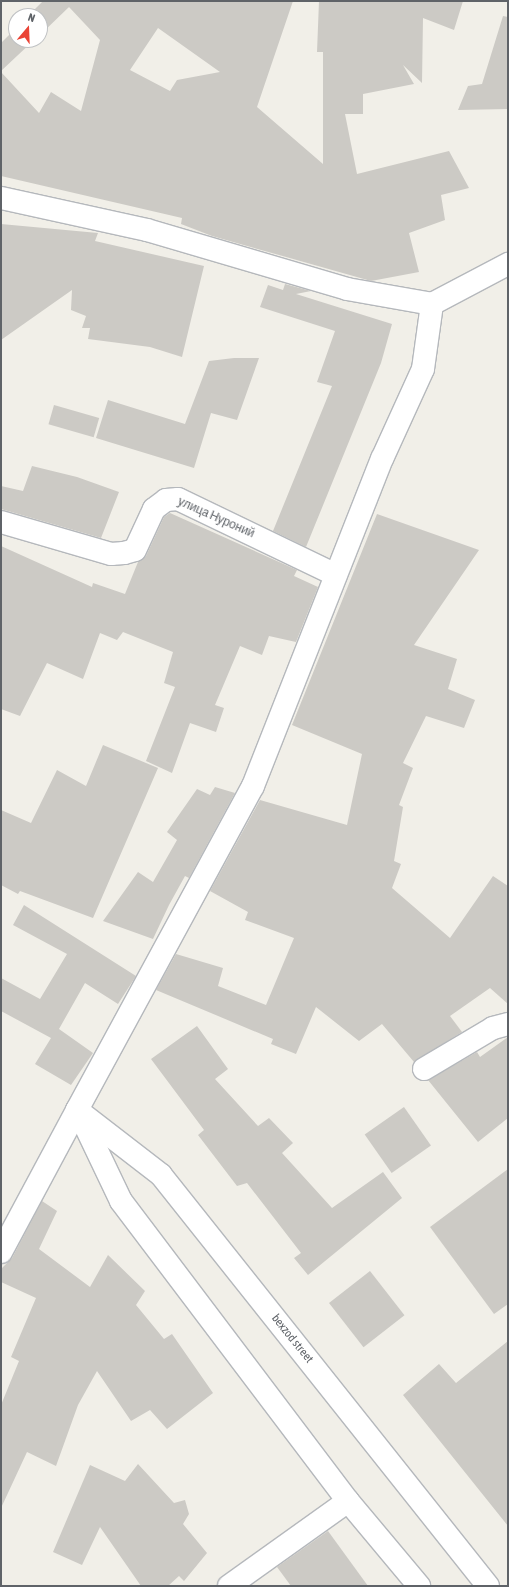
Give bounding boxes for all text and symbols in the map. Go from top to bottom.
north arrow [8,8,48,48]
text: N [27,11,37,24]
street label: улица Нуроний [175,495,257,541]
street label: bexzod street [268,1312,316,1366]

